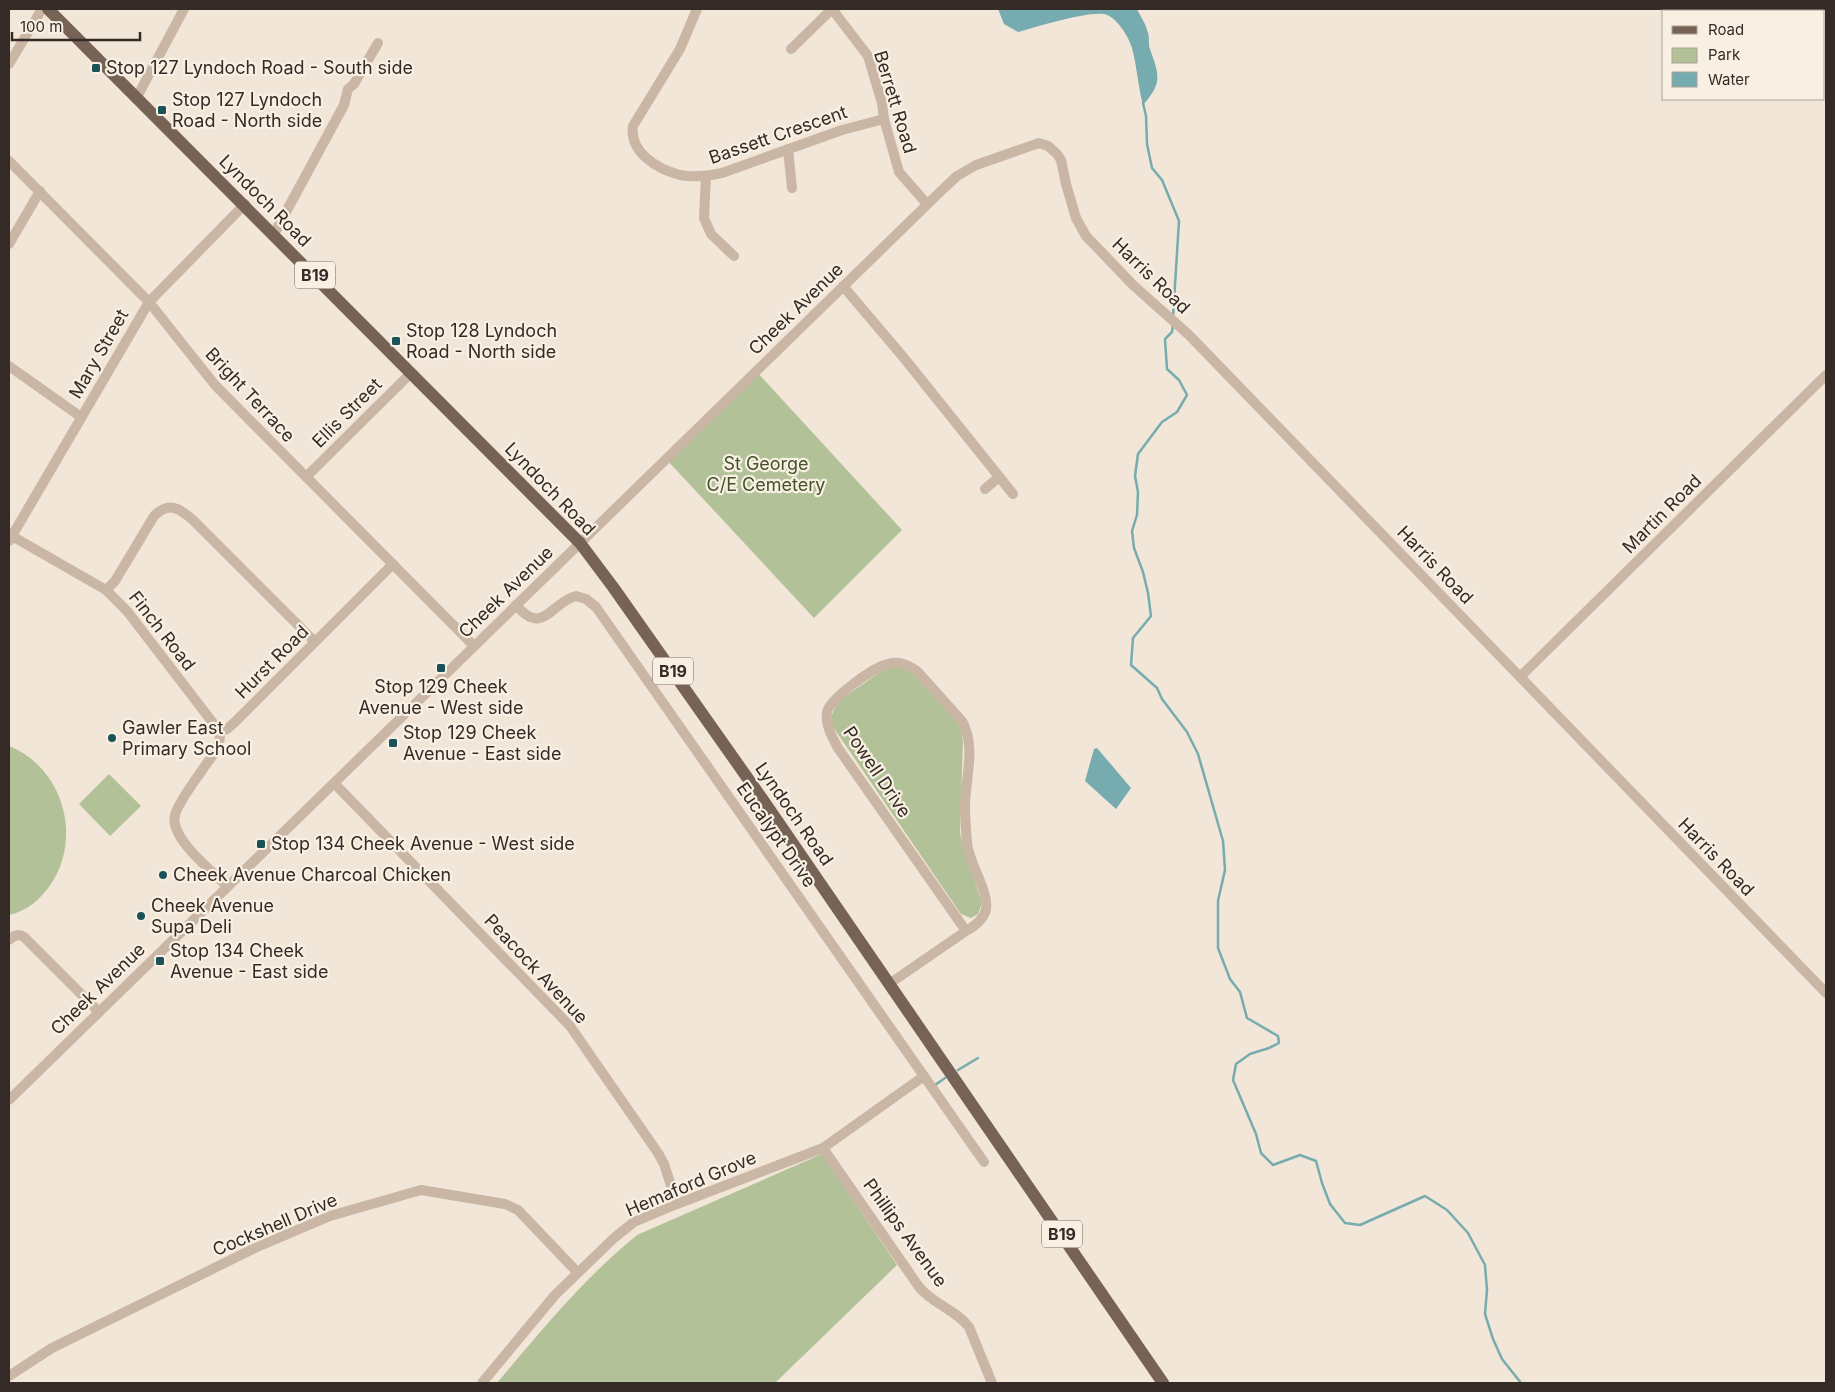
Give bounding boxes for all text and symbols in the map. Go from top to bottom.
scale bar [12,10,140,42]
legend [1662,10,1825,100]
text: 100 m [20,17,62,36]
text: Road [1708,20,1744,39]
text: Park [1708,45,1741,64]
street label: Berrett Road [870,48,921,156]
place label: Stop 127 Lyndoch Road - South side [106,57,413,78]
marker: Stop 127 Lyndoch Road - South side [90,62,102,74]
text: Water [1708,70,1750,89]
place label: Stop 127 Lyndoch Road - North side [172,89,322,131]
street label: Bassett Crescent [706,101,850,168]
marker: Stop 127 Lyndoch Road - North side [156,104,168,116]
street label: Lyndoch Road [215,150,316,251]
street label: Harris Road [1108,233,1195,318]
street label: Cheek Avenue [744,258,847,359]
road number: B19 [295,262,335,288]
street label: Mary Street [65,305,133,402]
place label: Stop 128 Lyndoch Road - North side [406,320,557,362]
marker: Stop 128 Lyndoch Road - North side [390,335,402,347]
street label: Bright Terrace [201,343,299,446]
street label: Ellis Street [308,374,386,452]
street label: Lyndoch Road [501,438,600,539]
park label: St George C/E Cemetery [707,453,825,495]
street label: Martin Road [1618,470,1705,557]
street label: Harris Road [1393,521,1478,608]
street label: Cheek Avenue [454,541,557,642]
street label: Finch Road [125,587,200,675]
street label: Hurst Road [231,621,313,703]
road number: B19 [653,658,693,684]
marker: Stop 129 Cheek Avenue - West side [435,662,447,674]
place label: Stop 129 Cheek Avenue - West side [359,676,523,718]
place label: Gawler East Primary School [122,717,251,759]
place label: Stop 129 Cheek Avenue - East side [403,722,561,764]
street label: Powell Drive [839,722,916,821]
marker: Gawler East Primary School [106,732,118,744]
marker: Stop 129 Cheek Avenue - East side [387,737,399,749]
street label: Lyndoch Road [751,758,838,869]
street label: Eucalypt Drive [732,778,820,891]
street label: Harris Road [1674,813,1759,900]
place label: Stop 134 Cheek Avenue - West side [271,833,575,854]
marker: Stop 134 Cheek Avenue - West side [255,838,267,850]
place label: Cheek Avenue Charcoal Chicken [173,864,451,885]
marker: Cheek Avenue Charcoal Chicken [157,869,169,881]
place label: Cheek Avenue Supa Deli [151,895,274,937]
marker: Cheek Avenue Supa Deli [135,910,147,922]
street label: Peacock Avenue [480,910,592,1028]
street label: Cheek Avenue [46,938,149,1039]
place label: Stop 134 Cheek Avenue - East side [170,940,328,982]
marker: Stop 134 Cheek Avenue - East side [154,955,166,967]
street label: Hemaford Grove [622,1147,759,1221]
street label: Phillips Avenue [859,1175,952,1291]
street label: Cockshell Drive [209,1189,340,1260]
road number: B19 [1042,1220,1082,1248]

